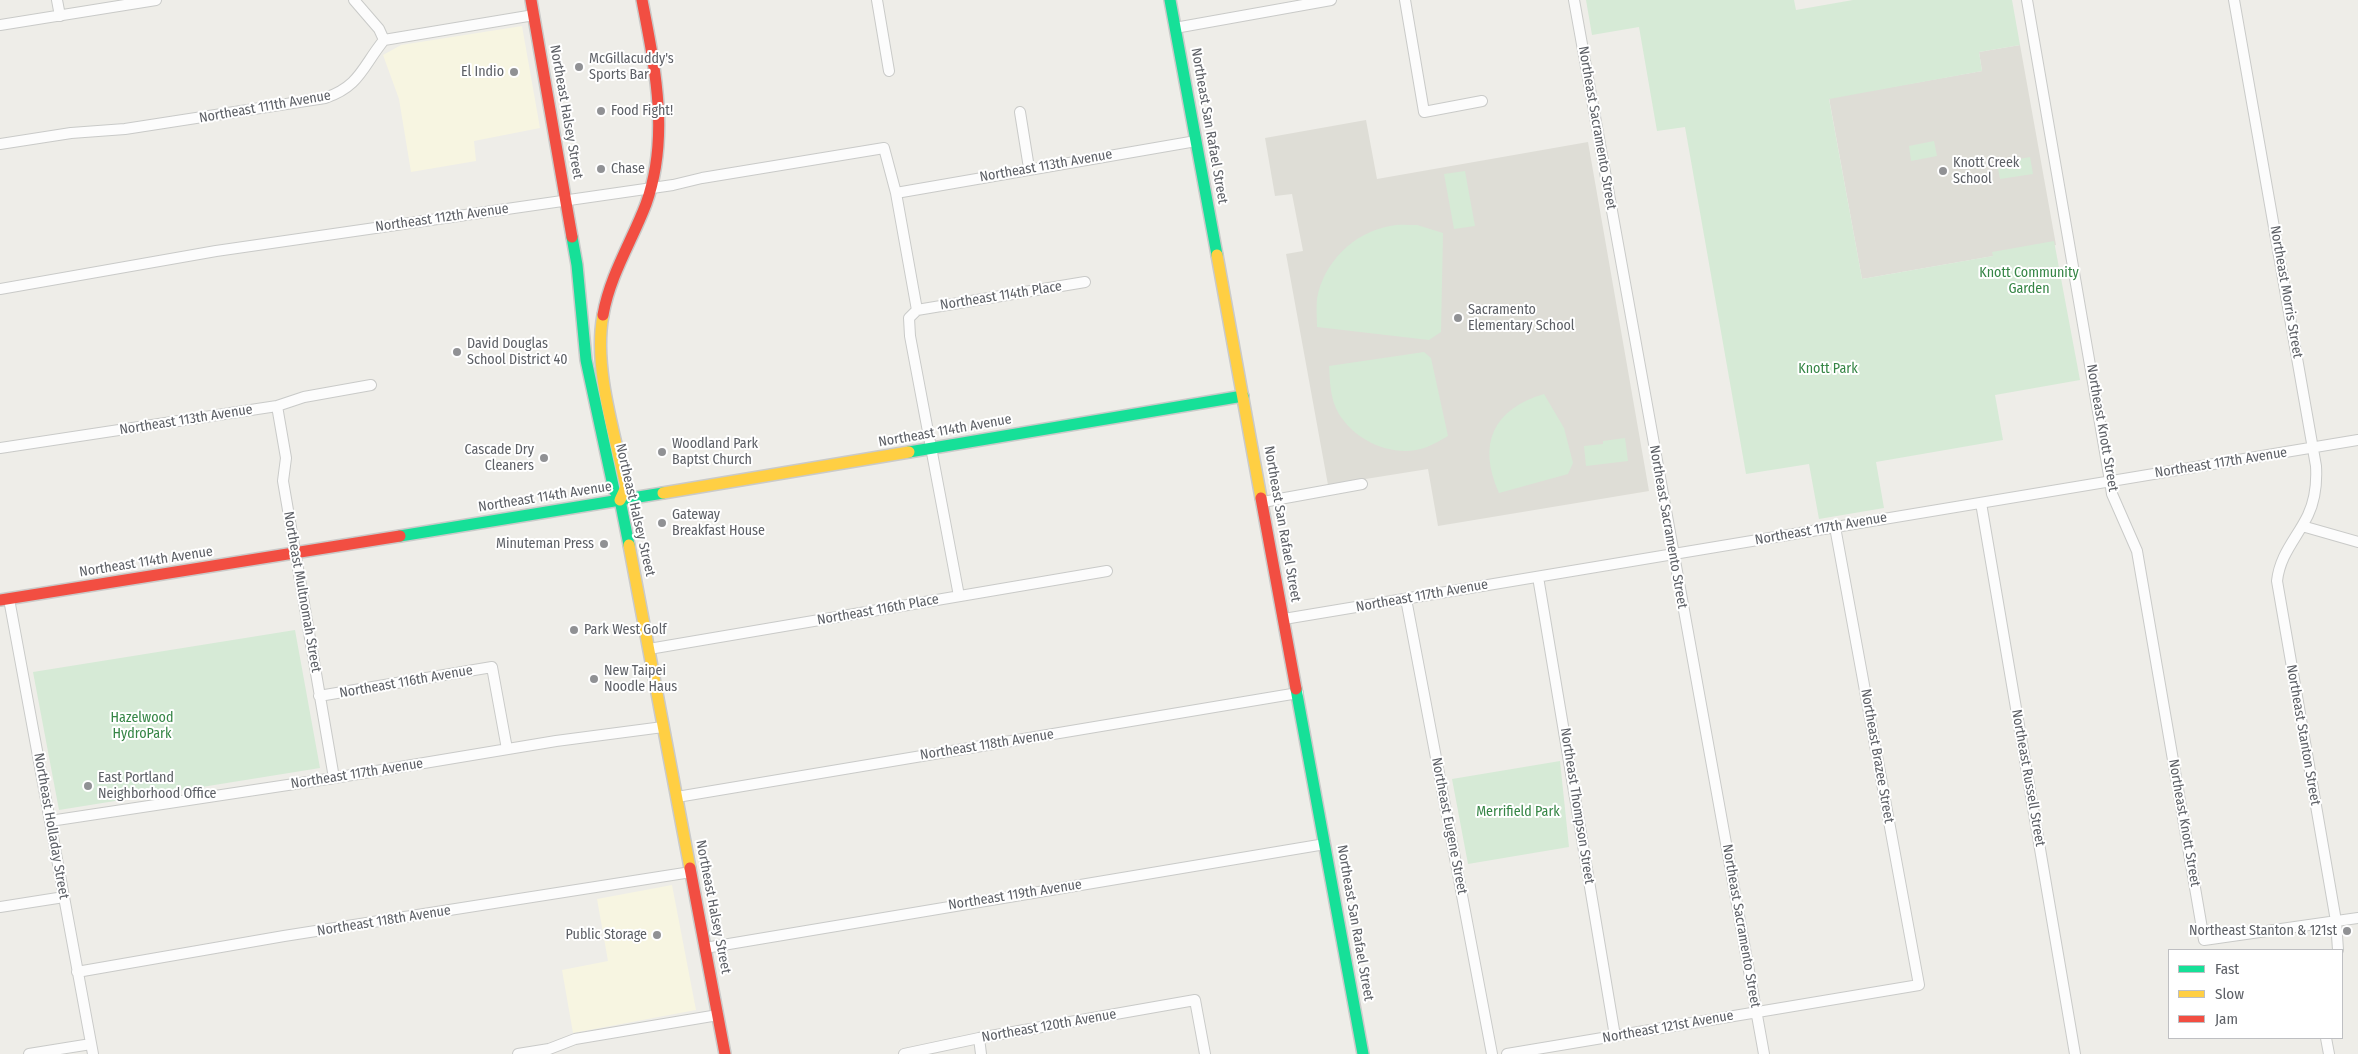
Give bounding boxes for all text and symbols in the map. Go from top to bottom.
street label: Northeast Halsey Street [546,44,586,180]
street label: Northeast Sacramento Street [1574,45,1620,211]
street label: Northeast San Rafael Street [1187,47,1231,205]
place label: McGillacuddy's Sports Bar [589,51,674,84]
marker: McGillacuddy's Sports Bar [573,61,585,73]
place label: El Indio [461,64,504,80]
marker: El Indio [508,66,520,78]
street label: Northeast 111th Avenue [198,87,332,127]
place label: Food Fight! [611,103,673,119]
marker: Food Fight! [595,105,607,117]
street label: Northeast 113th Avenue [978,146,1114,186]
place label: Knott Creek School [1953,155,2019,188]
place label: Chase [611,161,645,177]
marker: Chase [595,163,607,175]
marker: Knott Creek School [1937,165,1949,177]
street label: Northeast 112th Avenue [374,200,510,236]
street label: Northeast Morris Street [2266,224,2306,360]
park label: Knott Community Garden [1979,265,2079,298]
street label: Northeast 114th Place [939,278,1063,314]
place label: Sacramento Elementary School [1468,302,1575,334]
marker: Sacramento Elementary School [1452,312,1464,324]
place label: David Douglas School District 40 [467,336,568,368]
marker: David Douglas School District 40 [451,346,463,358]
park label: Knott Park [1798,361,1858,377]
street label: Northeast Knott Street [2083,363,2121,493]
street label: Northeast 113th Avenue [118,401,254,439]
street label: Northeast 114th Avenue [877,411,1013,451]
place label: Woodland Park Baptst Church [672,436,758,468]
place label: Cascade Dry Cleaners [465,442,534,474]
street label: Northeast Halsey Street [612,442,658,578]
street label: Northeast Sacramento Street [1645,444,1691,610]
street label: Northeast 117th Avenue [2154,444,2288,482]
street label: Northeast San Rafael Street [1260,445,1304,603]
marker: Woodland Park Baptst Church [656,446,668,458]
marker: Cascade Dry Cleaners [538,452,550,464]
street label: Northeast 114th Avenue [477,478,613,516]
place label: Gateway Breakfast House [672,507,765,540]
street label: Northeast 117th Avenue [1754,509,1888,549]
street label: Northeast Multnomah Street [280,510,324,674]
marker: Gateway Breakfast House [656,517,668,529]
place label: Minuteman Press [496,536,594,552]
marker: Minuteman Press [598,538,610,550]
street label: Northeast 114th Avenue [78,543,214,581]
street label: Northeast 117th Avenue [1355,576,1489,616]
street label: Northeast 116th Place [816,591,940,629]
place label: Park West Golf [584,622,667,638]
marker: Park West Golf [568,624,580,636]
street label: Northeast 116th Avenue [338,662,474,702]
place label: New Taipei Noodle Haus [604,663,677,696]
street label: Northeast Stanton Street [2282,663,2324,807]
marker: New Taipei Noodle Haus [588,673,600,685]
street label: Northeast Brazee Street [1857,688,1897,824]
street label: Northeast Russell Street [2008,708,2048,848]
park label: Hazelwood HydroPark [111,710,173,742]
street label: Northeast 118th Avenue [919,726,1055,764]
street label: Northeast Thompson Street [1556,727,1598,885]
street label: Northeast Holladay Street [30,752,72,900]
street label: Northeast 117th Avenue [290,755,424,793]
street label: Northeast Eugene Street [1427,756,1471,896]
street label: Northeast Knott Street [2165,758,2203,888]
place label: East Portland Neighborhood Office [98,770,217,802]
marker: East Portland Neighborhood Office [82,780,94,792]
park label: Merrifield Park [1476,804,1560,820]
street label: Northeast Halsey Street [692,839,734,975]
street label: Northeast Sacramento Street [1718,843,1764,1009]
street label: Northeast San Rafael Street [1333,844,1377,1002]
street label: Northeast 119th Avenue [947,876,1083,914]
street label: Northeast 118th Avenue [316,902,452,940]
place label: Northeast Stanton & 121st [2189,923,2337,939]
marker: Northeast Stanton & 121st [2341,925,2353,937]
place label: Public Storage [566,927,647,943]
marker: Public Storage [651,929,663,941]
legend [2168,949,2343,1039]
text: Fast [2215,960,2239,978]
text: Slow [2215,985,2244,1003]
street label: Northeast 120th Avenue [980,1006,1118,1046]
street label: Northeast 121st Avenue [1601,1007,1735,1047]
text: Jam [2215,1010,2238,1028]

